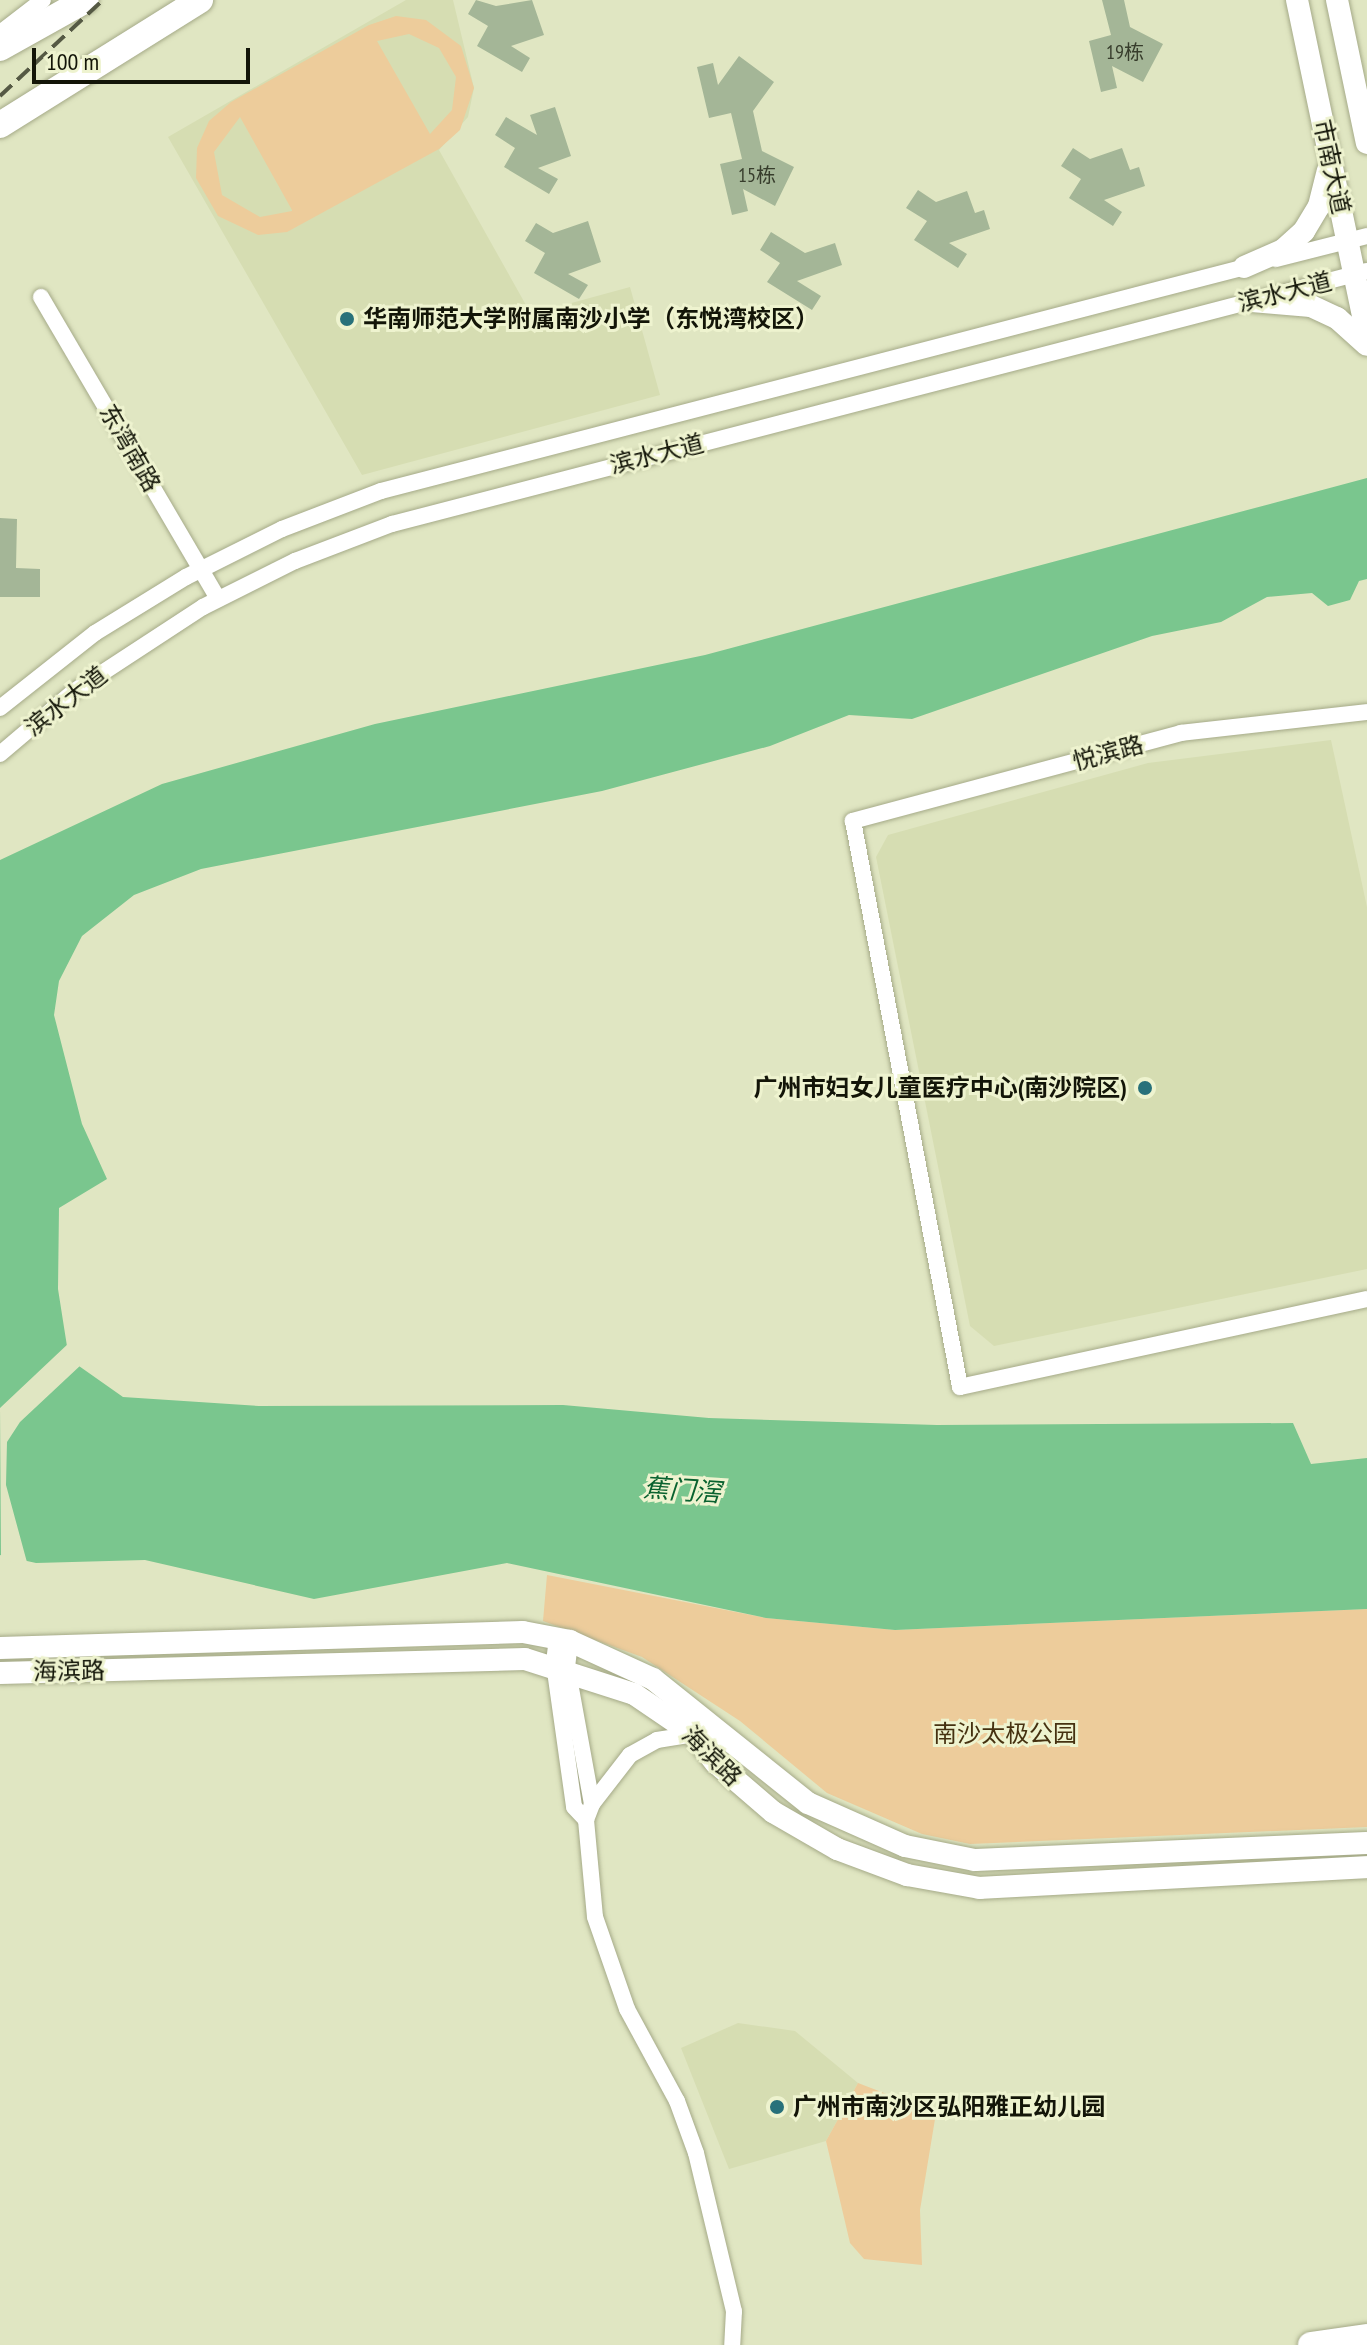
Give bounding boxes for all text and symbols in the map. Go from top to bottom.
scale bar [36,32,254,82]
house number: 19栋 [1106,40,1144,64]
text: 100 m [46,46,99,77]
street label: 市南大道 [1308,117,1356,217]
house number: 15栋 [738,163,776,187]
street label: 滨水大道 [1235,266,1335,318]
place label: 华南师范大学附属南沙小学（东悦湾校区） [363,305,819,333]
marker: 华南师范大学附属南沙小学（东悦湾校区） [338,310,356,328]
street label: 东湾南路 [94,399,166,497]
street label: 滨水大道 [607,428,707,480]
street label: 滨水大道 [19,660,113,742]
street label: 悦滨路 [1069,730,1147,776]
place label: 广州市妇女儿童医疗中心(南沙院区) [754,1074,1127,1102]
marker: 广州市妇女儿童医疗中心(南沙院区) [1134,1077,1156,1099]
water label: 蕉门滘 [642,1472,722,1508]
street label: 海滨路 [33,1656,105,1686]
street label: 海滨路 [676,1720,748,1792]
park label: 南沙太极公园 [933,1720,1077,1748]
place label: 广州市南沙区弘阳雅正幼儿园 [793,2093,1105,2121]
marker: 广州市南沙区弘阳雅正幼儿园 [768,2098,786,2116]

